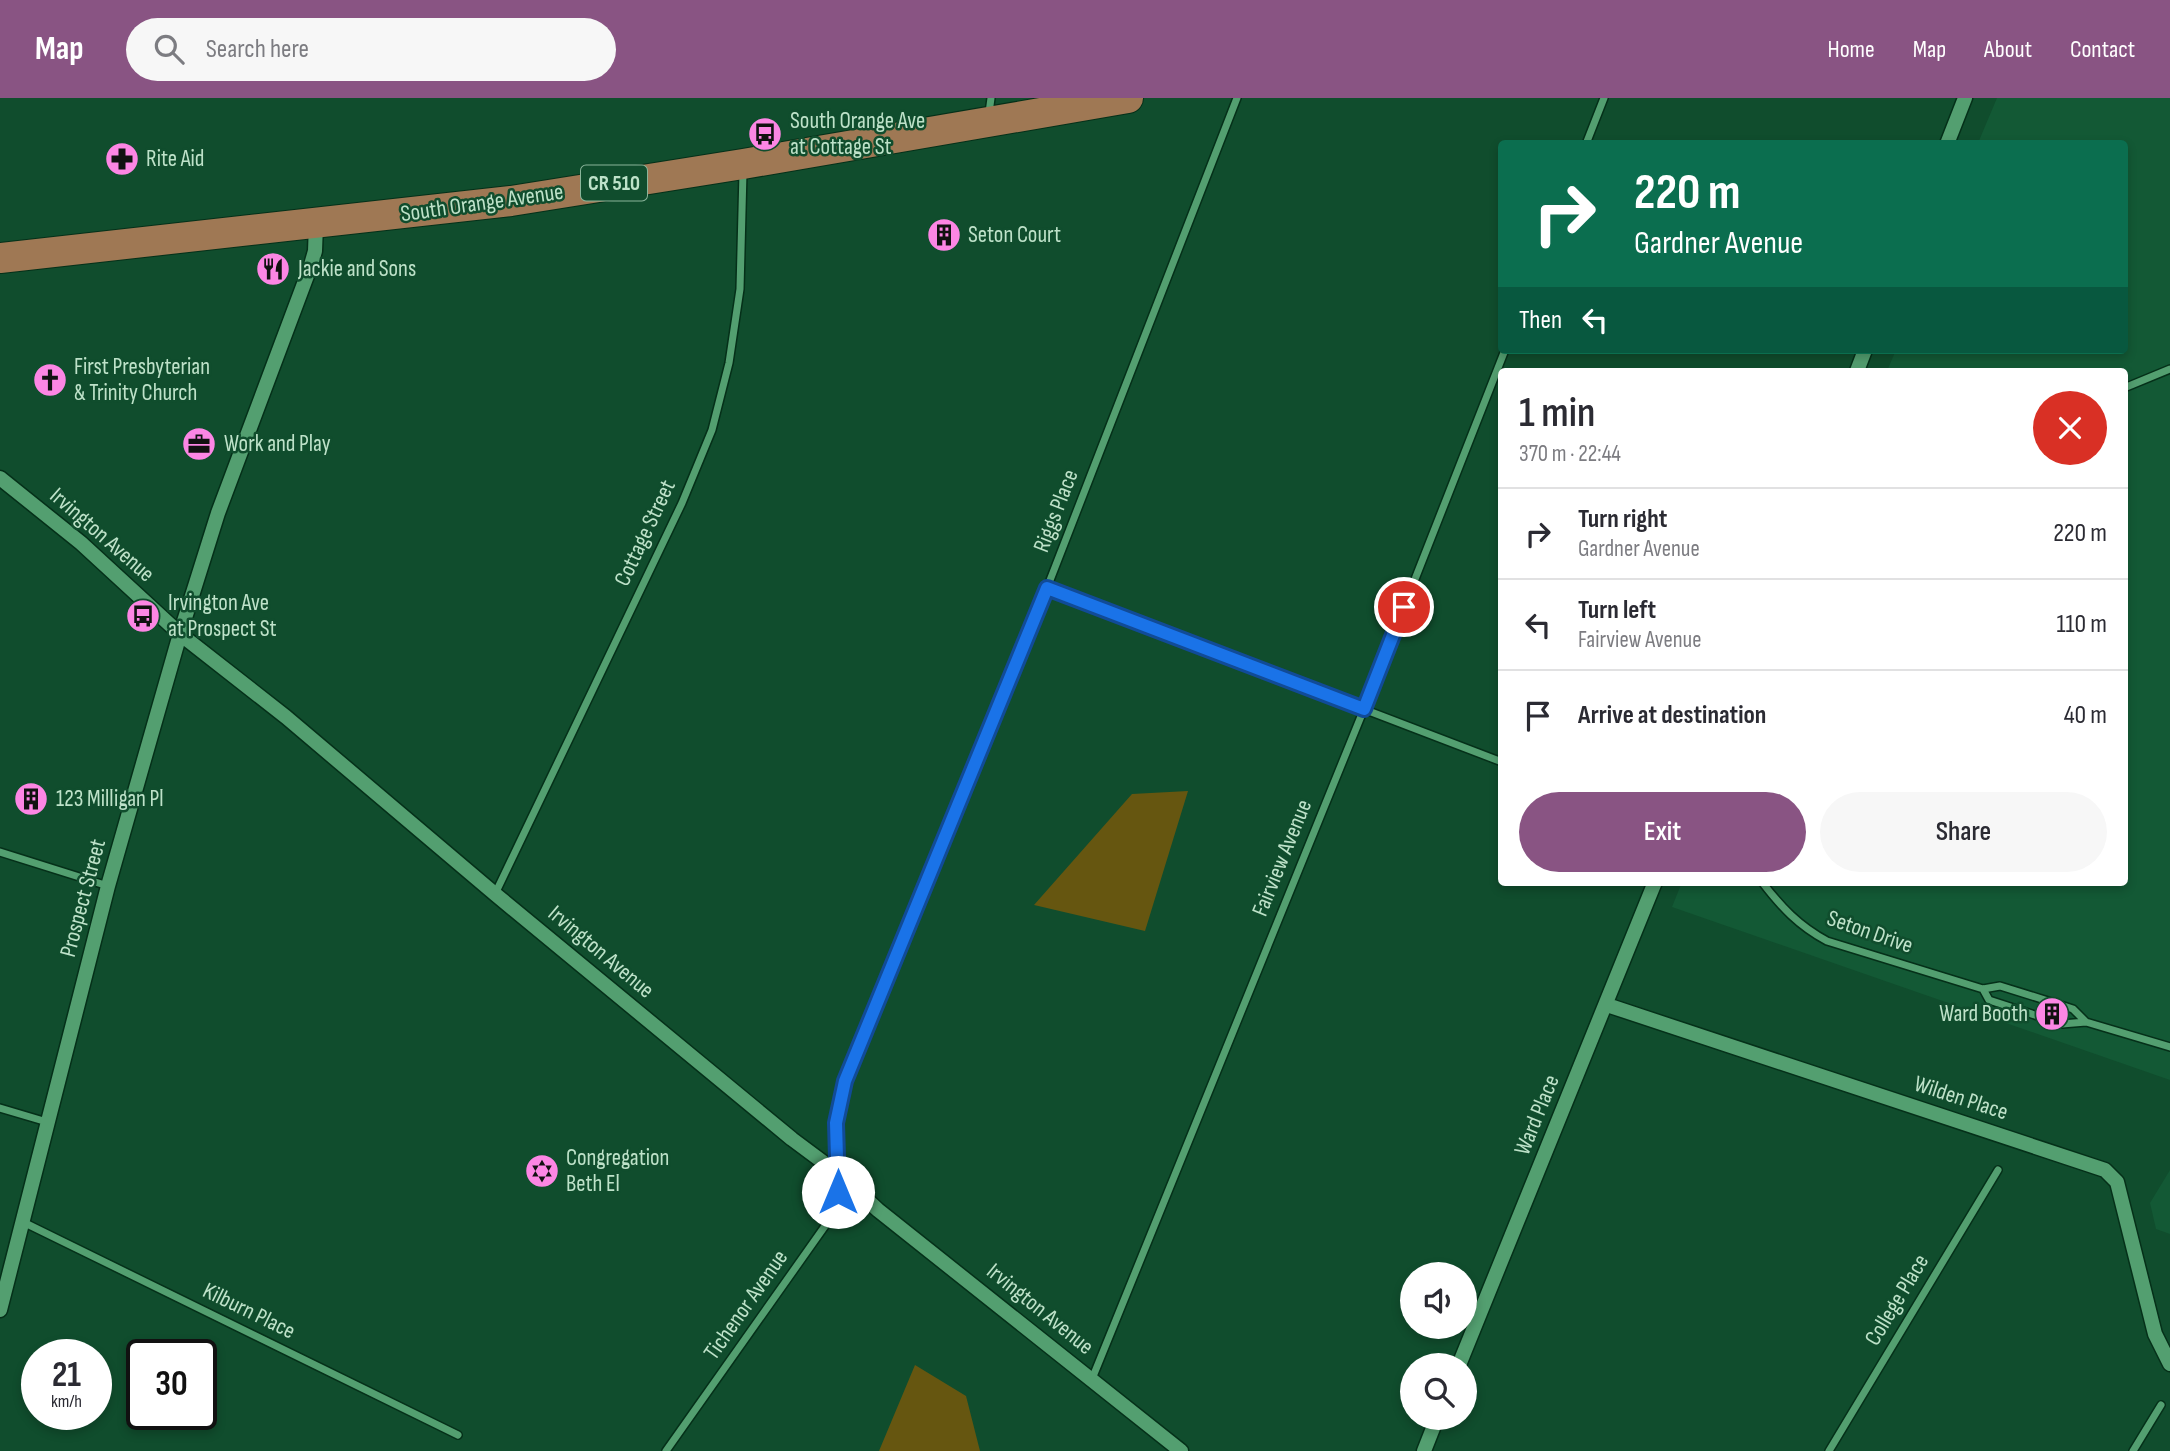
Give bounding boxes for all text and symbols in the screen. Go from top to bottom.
search box [126,18,616,81]
text: Map [35,29,84,69]
icon: search [150,30,188,68]
text: Search here [206,34,309,65]
text: Home [1827,35,1875,64]
text: Map [1913,35,1946,64]
text: About [1984,35,2032,64]
text: Contact [2070,35,2135,64]
place label: South Orange Ave at Cottage St [790,107,925,161]
bus stop icon: South Orange Ave at Cottage St [746,115,784,153]
pharmacy icon: Rite Aid [103,140,141,178]
place label: Rite Aid [146,145,204,173]
text: 220 m [1634,164,1740,223]
road number: CR 510 [581,166,647,200]
icon: right [1519,168,1610,259]
street label: South Orange Avenue [399,178,565,228]
building icon: Seton Court [925,216,963,254]
place label: Seton Court [968,221,1061,249]
text: Gardner Avenue [1634,224,1803,263]
restaurant icon: Jackie and Sons [254,250,292,288]
place label: Jackie and Sons [297,255,416,283]
icon: left [1576,301,1614,339]
text: Then [1519,305,1562,336]
place label: First Presbyterian & Trinity Church [74,353,210,407]
church icon: First Presbyterian & Trinity Church [31,361,69,399]
text: 1 min [1519,388,1595,439]
button: close [2033,391,2107,465]
office icon: Work and Play [180,425,218,463]
place label: Work and Play [224,430,331,458]
text: 370 m · 22:44 [1519,440,1621,468]
street label: Riggs Place [1027,466,1085,556]
street label: Cottage Street [608,476,682,590]
street label: Irvington Avenue [44,482,160,588]
text: Turn right [1578,504,1667,535]
icon: right [1519,515,1557,553]
text: 220 m [2053,518,2107,549]
text: Gardner Avenue [1578,535,1700,563]
pin [1374,577,1434,637]
icon: arrive [1385,588,1423,626]
place label: Irvington Ave at Prospect St [168,589,277,643]
text: Turn left [1578,595,1656,626]
bus stop icon: Irvington Ave at Prospect St [124,597,162,635]
icon: left [1519,606,1557,644]
text: 110 m [2056,609,2107,640]
text: Fairview Avenue [1578,626,1701,654]
icon: arrive [1519,697,1557,735]
text: Arrive at destination [1578,700,1766,731]
text: 40 m [2064,700,2107,731]
building icon: 123 Milligan Pl [12,780,50,818]
place label: 123 Milligan Pl [56,785,164,813]
button: Exit [1519,792,1806,872]
button: Share [1820,792,2107,872]
street label: Fairview Avenue [1246,796,1318,920]
street label: Prospect Street [54,836,112,960]
street label: Irvington Avenue [542,900,660,1004]
street label: Seton Drive [1823,904,1917,960]
building icon: Ward Booth [2033,995,2071,1033]
place label: Ward Booth [1939,1000,2028,1028]
street label: Wilden Place [1911,1070,2011,1126]
street label: Ward Place [1508,1071,1566,1159]
place label: Congregation Beth El [566,1144,669,1198]
synagogue icon: Congregation Beth El [523,1152,561,1190]
position arrow [801,1155,875,1229]
street label: Tichenor Avenue [698,1245,794,1365]
street label: College Place [1859,1249,1935,1351]
street label: Irvington Avenue [981,1257,1099,1361]
map controls [1400,1262,1477,1430]
button: sound [1400,1262,1477,1339]
street label: Kilburn Place [198,1277,300,1345]
speed limit sign: 30 [126,1339,217,1430]
button: search [1400,1353,1477,1430]
text: 21 [52,1354,81,1397]
text: km/h [51,1391,82,1412]

